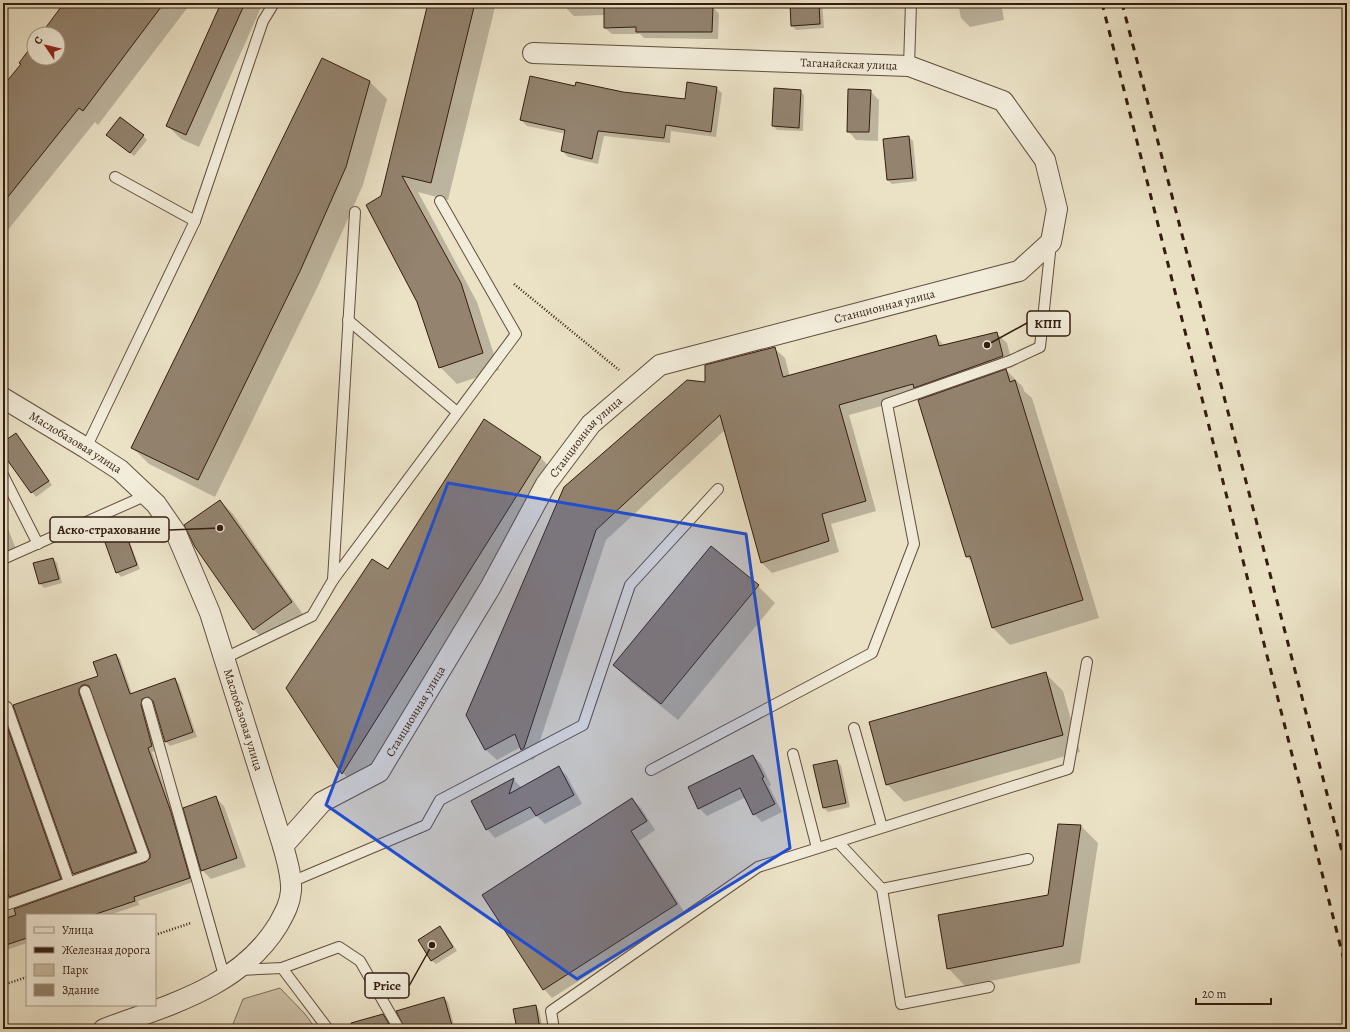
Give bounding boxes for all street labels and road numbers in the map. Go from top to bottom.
street label: Таганайская улица [800,54,898,74]
street label: Станционная улица [832,285,937,327]
street label: Станционная улица [546,393,626,481]
street label: Маслобазовая улица [26,408,125,477]
street label: Станционная улица [382,663,449,760]
street label: Маслобазовая улица [220,667,267,773]

